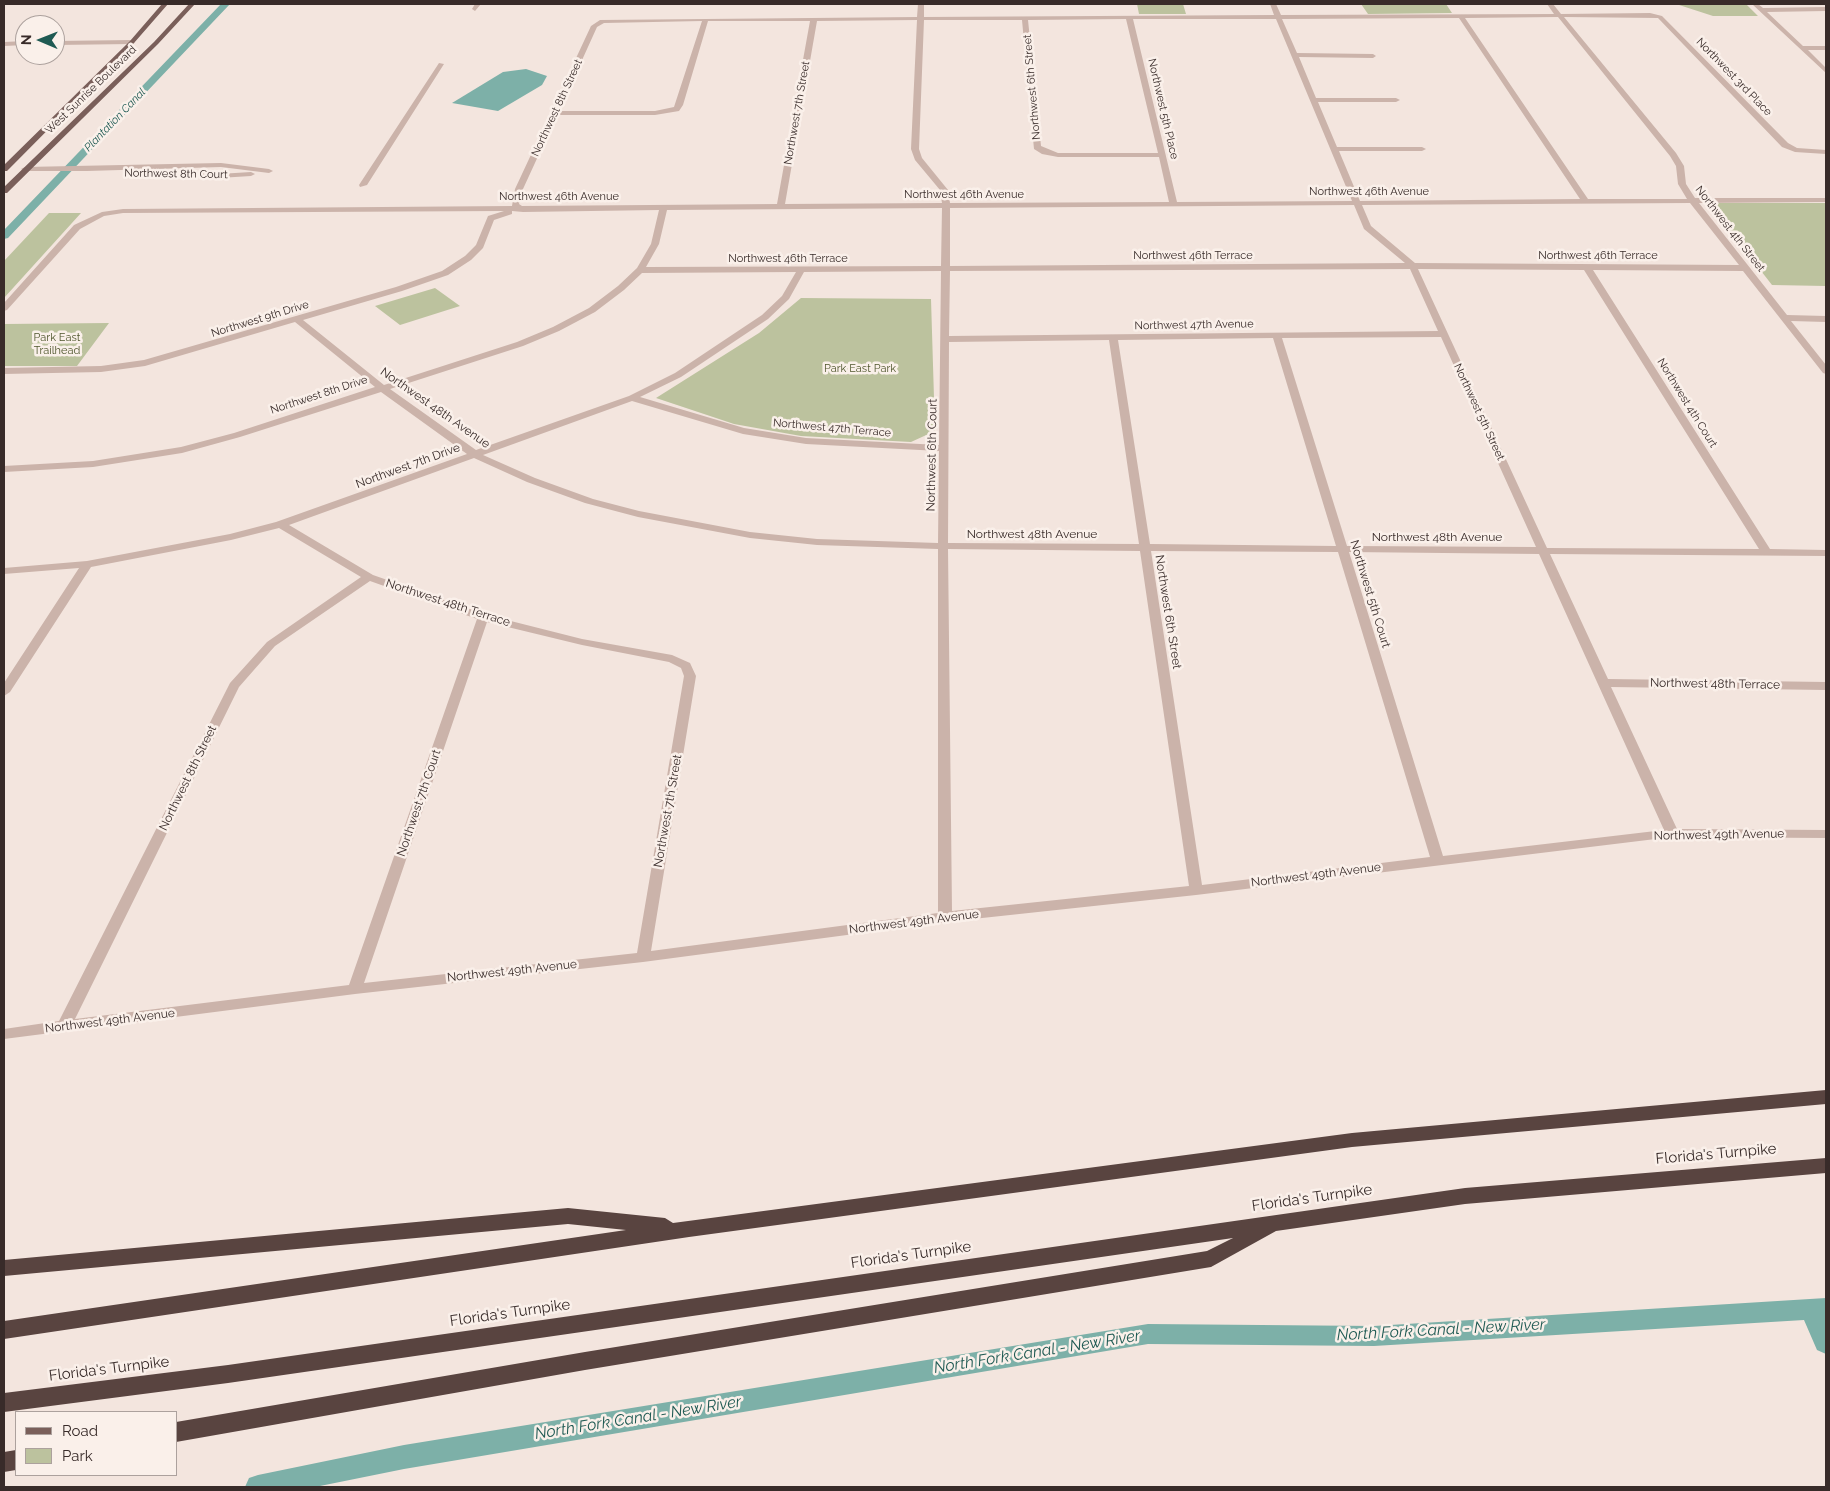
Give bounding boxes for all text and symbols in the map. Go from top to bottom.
north arrow [15,15,65,65]
text: N [18,34,34,45]
street label: Northwest 6th Street [1021,34,1043,140]
street label: Northwest 3rd Place [1693,35,1775,119]
street label: West Sunrise Boulevard [43,43,139,137]
street label: Northwest 8th Street [529,57,585,159]
street label: Northwest 5th Place [1145,57,1181,161]
street label: Northwest 7th Street [781,60,813,166]
water label: Plantation Canal [82,86,148,154]
street label: Northwest 8th Court [124,166,228,182]
street label: Northwest 4th Street [1692,183,1768,275]
street label: Northwest 46th Avenue [1309,185,1429,199]
street label: Northwest 46th Avenue [904,188,1024,202]
street label: Northwest 46th Avenue [499,190,619,204]
street label: Northwest 46th Terrace [1133,249,1253,263]
street label: Northwest 46th Terrace [1538,249,1658,263]
street label: Northwest 46th Terrace [728,252,848,266]
street label: Northwest 9th Drive [210,298,310,340]
street label: Northwest 47th Avenue [1134,317,1254,333]
park label: Park East Trailhead [34,331,80,357]
street label: Northwest 4th Court [1654,356,1720,450]
park label: Park East Park [824,362,896,376]
street label: Northwest 5th Street [1451,362,1507,462]
street label: Northwest 48th Avenue [377,365,493,451]
street label: Northwest 8th Drive [269,373,369,417]
street label: Northwest 6th Court [924,398,940,512]
street label: Northwest 47th Terrace [772,416,892,440]
street label: Northwest 7th Drive [354,440,462,492]
street label: Northwest 48th Avenue [967,527,1097,541]
street label: Northwest 48th Avenue [1372,530,1502,544]
street label: Northwest 5th Court [1347,538,1393,650]
street label: Northwest 6th Street [1152,554,1184,670]
street label: Northwest 48th Terrace [384,576,512,630]
street label: Northwest 48th Terrace [1650,676,1780,692]
street label: Northwest 8th Street [156,723,220,833]
street label: Northwest 7th Court [394,748,444,858]
street label: Northwest 7th Street [651,753,685,869]
street label: Northwest 49th Avenue [1654,827,1784,843]
street label: Northwest 49th Avenue [1250,860,1382,890]
street label: Northwest 49th Avenue [848,907,980,937]
street label: Northwest 49th Avenue [446,957,578,985]
street label: Northwest 49th Avenue [44,1006,176,1036]
street label: Florida's Turnpike [1655,1140,1777,1168]
street label: Florida's Turnpike [1251,1181,1373,1215]
street label: Florida's Turnpike [850,1238,972,1272]
street label: Florida's Turnpike [449,1296,571,1330]
water label: North Fork Canal - New River [1336,1315,1546,1345]
water label: North Fork Canal - New River [932,1326,1142,1378]
street label: Florida's Turnpike [48,1353,170,1385]
water label: North Fork Canal - New River [533,1392,743,1444]
legend [15,1411,178,1476]
text: Road [62,1422,98,1440]
text: Park [62,1447,93,1465]

